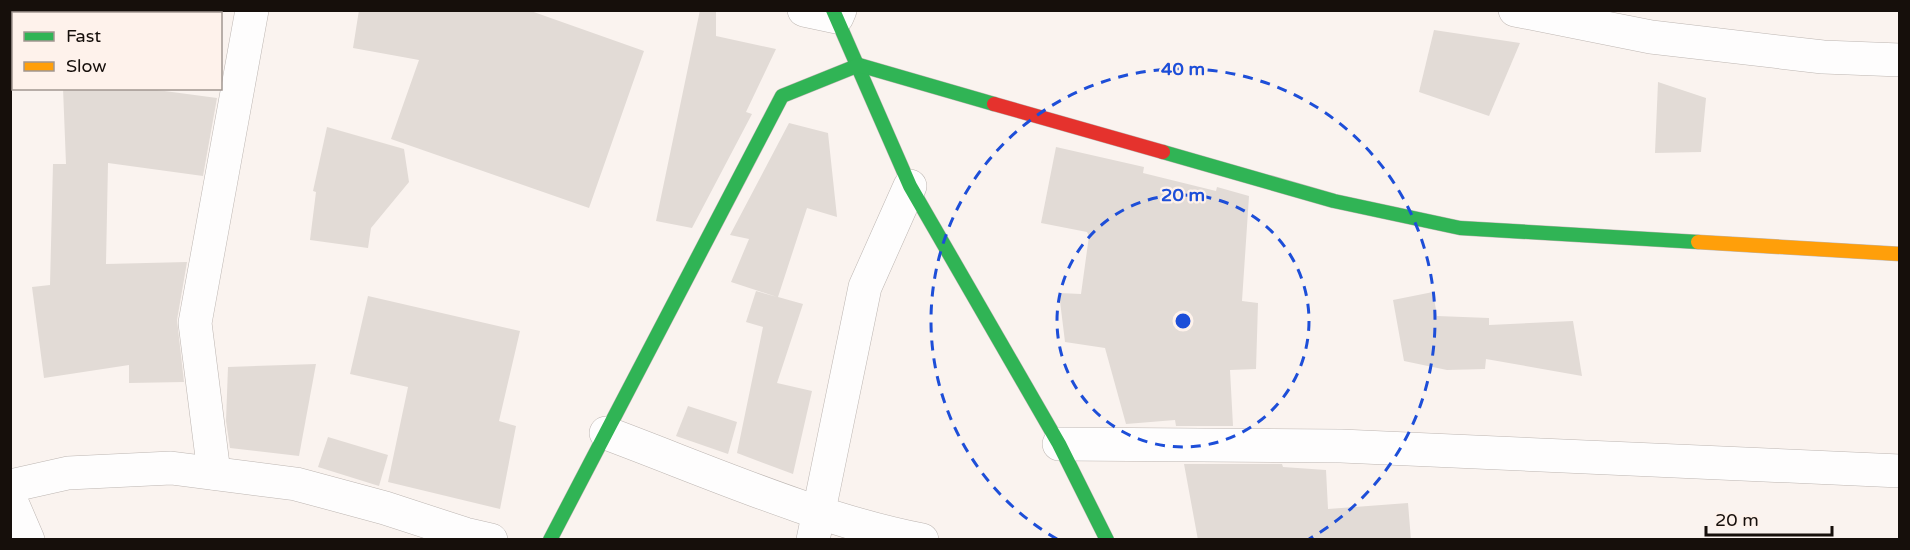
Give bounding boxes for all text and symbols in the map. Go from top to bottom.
legend [12,12,222,90]
text: Fast [66,25,101,47]
text: Slow [66,55,107,77]
text: 40 m [1161,58,1205,80]
text: 20 m [1161,184,1205,206]
centre of rings [1173,311,1193,331]
scale bar [1706,499,1832,537]
text: 20 m [1715,509,1759,531]

